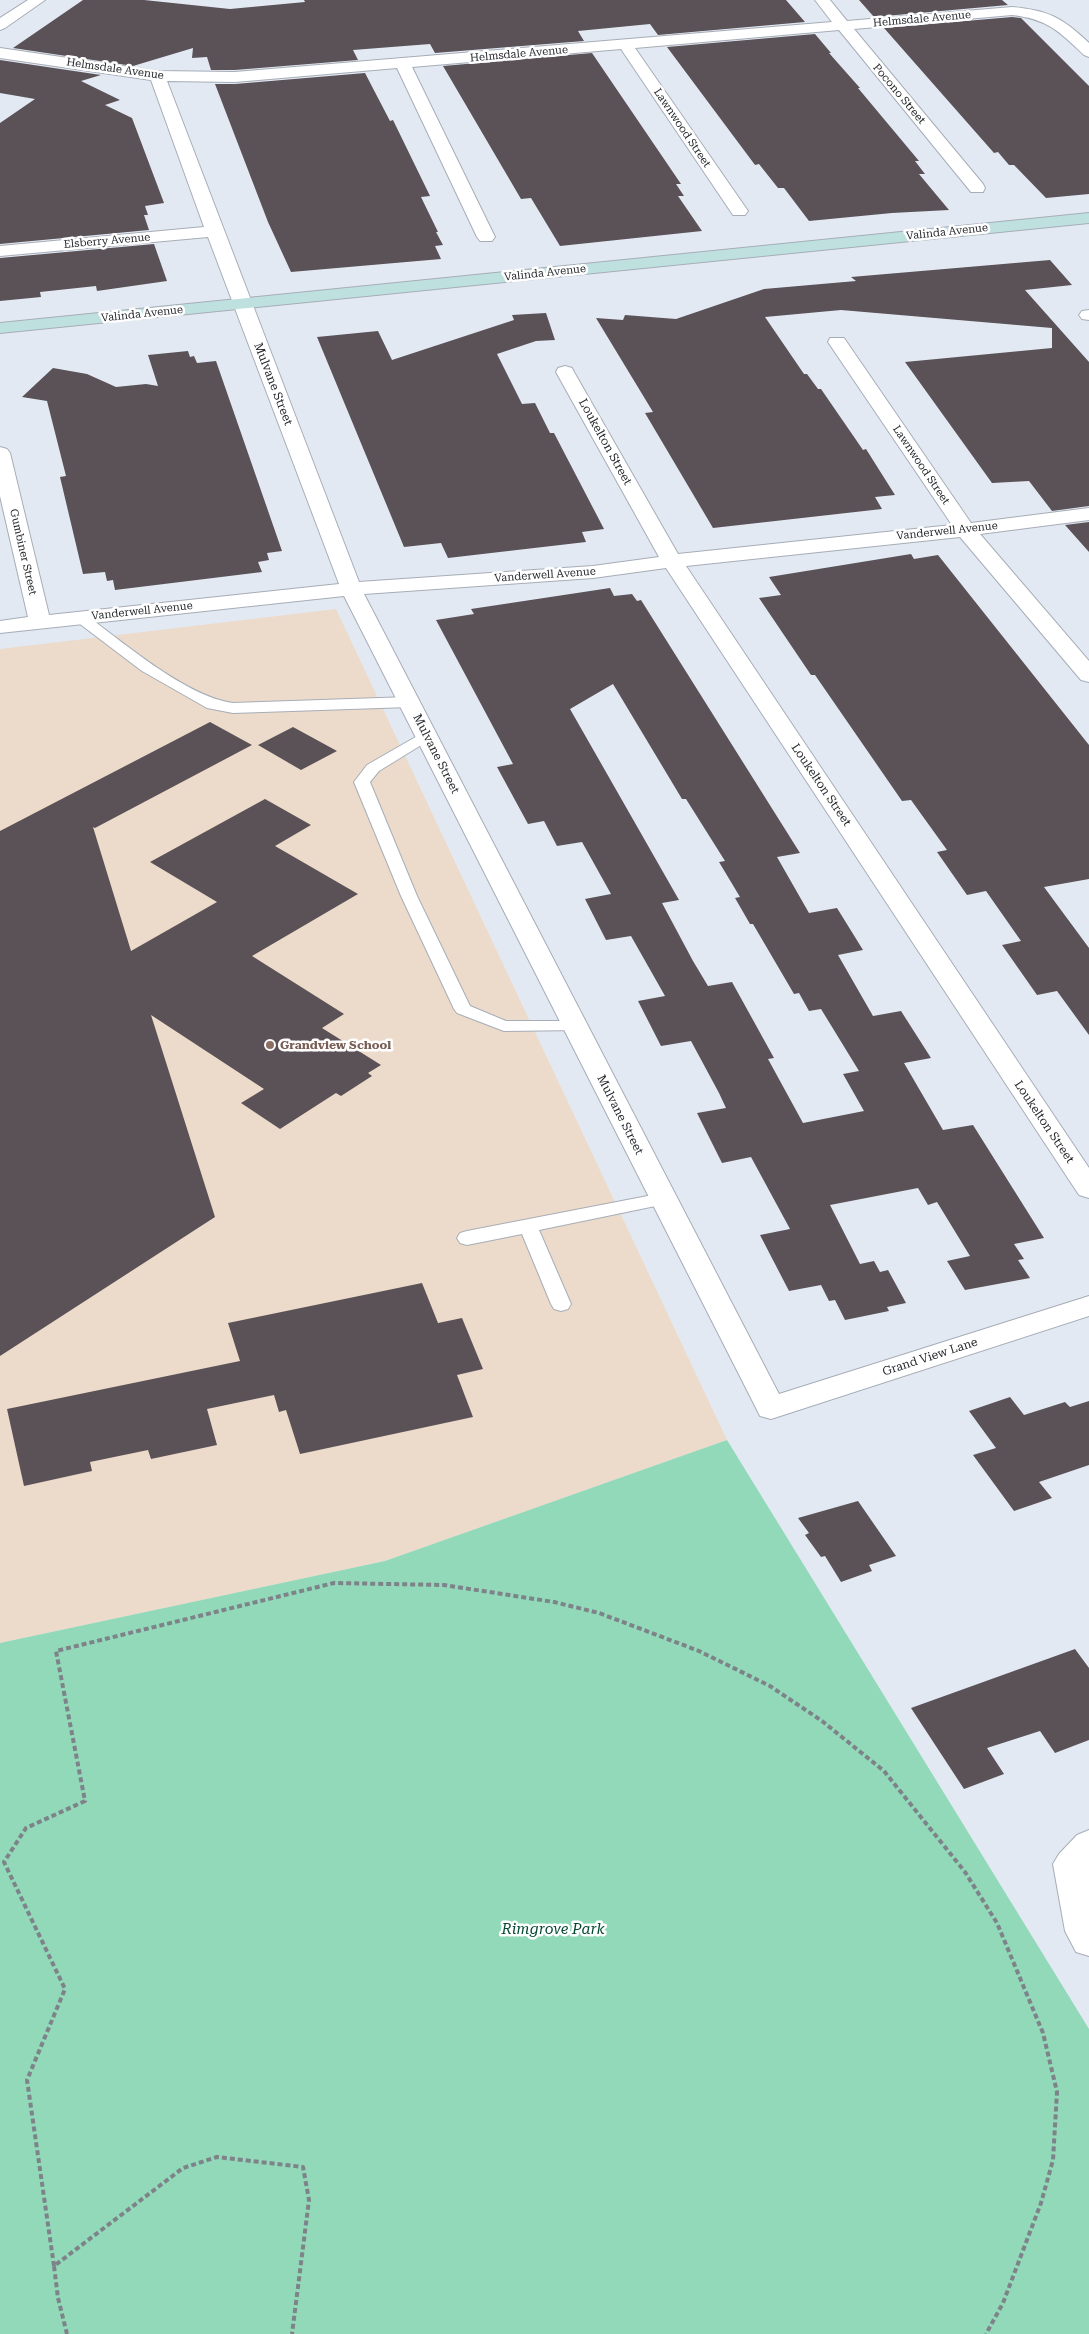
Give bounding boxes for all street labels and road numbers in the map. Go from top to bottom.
street label: Helmsdale Avenue [872,8,972,30]
street label: Helmsdale Avenue [469,43,569,65]
street label: Helmsdale Avenue [65,56,165,82]
street label: Pocono Street [870,61,928,127]
street label: Lawnwood Street [651,86,713,170]
street label: Valinda Avenue [905,221,989,243]
street label: Elsberry Avenue [63,231,151,251]
street label: Valinda Avenue [503,262,587,284]
street label: Valinda Avenue [100,303,184,325]
street label: Mulvane Street [251,341,295,427]
street label: Loukelton Street [575,396,635,488]
street label: Lawnwood Street [890,423,952,507]
street label: Gumbiner Street [7,508,39,596]
street label: Vanderwell Avenue [896,519,998,543]
street label: Vanderwell Avenue [494,565,596,585]
street label: Vanderwell Avenue [91,599,193,623]
street label: Mulvane Street [410,712,462,796]
street label: Loukelton Street [788,741,854,829]
street label: Mulvane Street [594,1073,646,1157]
street label: Loukelton Street [1011,1078,1077,1166]
street label: Grand View Lane [881,1335,979,1379]

